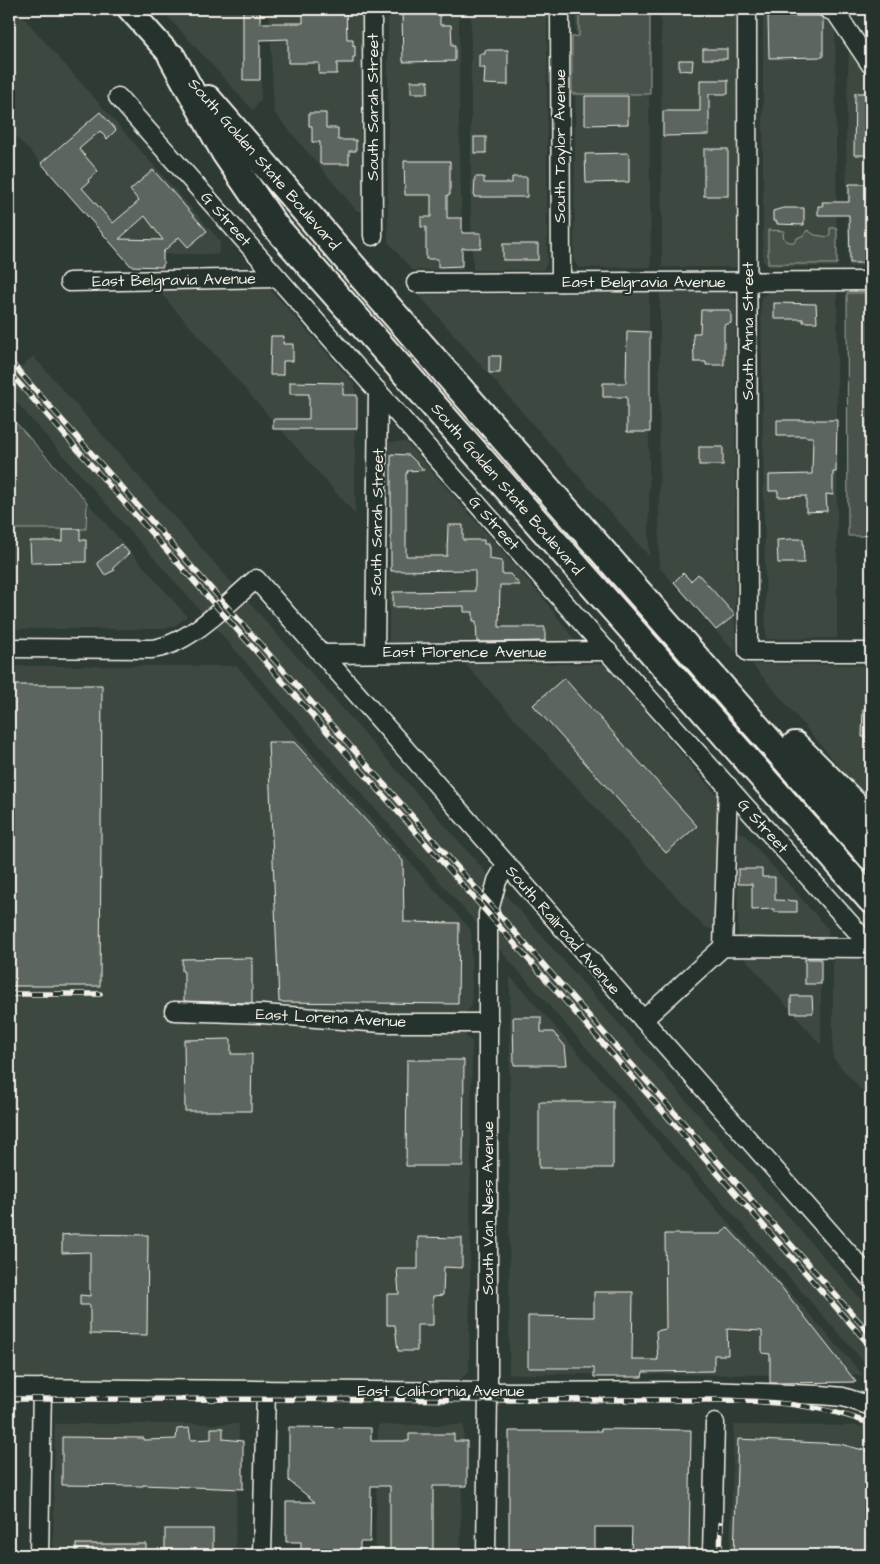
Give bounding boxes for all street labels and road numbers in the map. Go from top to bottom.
street label: South Sarah Street [362,33,384,181]
street label: South Taylor Avenue [549,69,572,223]
street label: South Golden State Boulevard [183,73,345,255]
street label: G Street [195,187,257,252]
street label: South Anna Street [737,261,759,400]
street label: East Belgravia Avenue [92,268,256,293]
street label: East Belgravia Avenue [562,271,726,294]
street label: South Golden State Boulevard [426,398,588,580]
street label: South Sarah Street [365,448,389,596]
street label: G Street [463,491,525,556]
street label: East Florence Avenue [383,641,547,663]
street label: G Street [732,794,794,859]
street label: South Railroad Avenue [500,860,626,1000]
street label: East Lorena Avenue [255,1003,407,1033]
street label: South Van Ness Avenue [477,1121,499,1295]
street label: East California Avenue [357,1380,525,1402]

